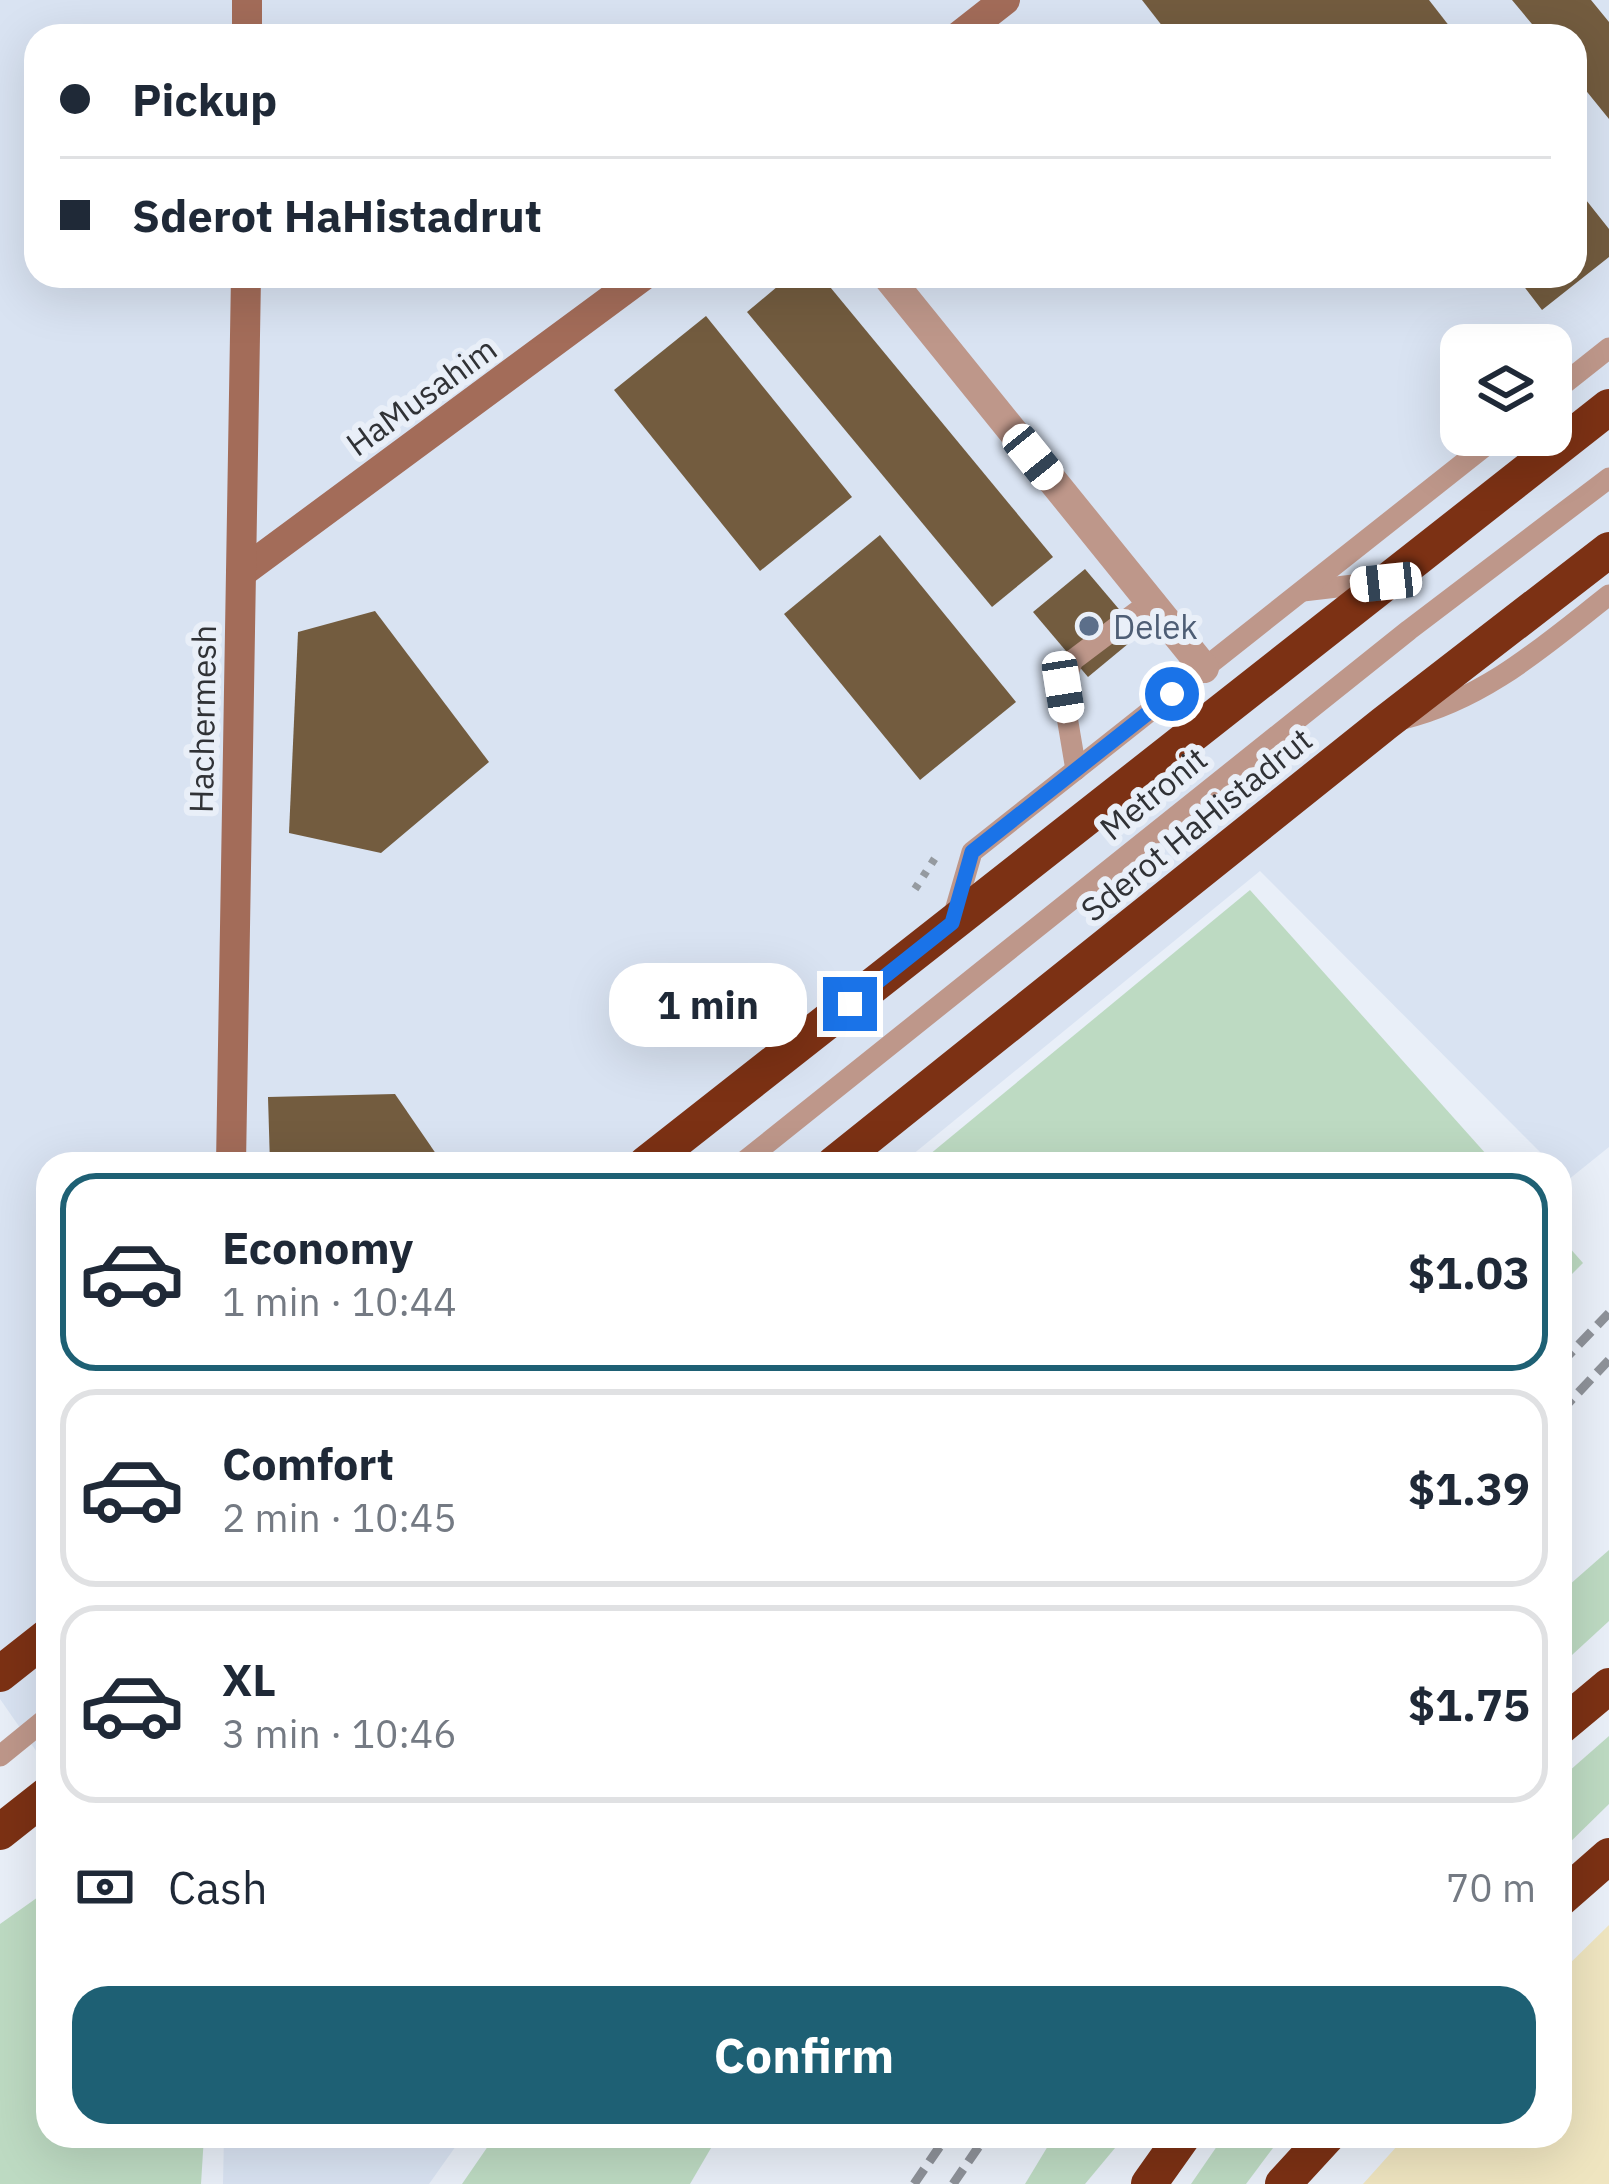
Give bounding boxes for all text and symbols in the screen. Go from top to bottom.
text: Pickup [132,70,277,128]
text: Sderot HaHistadrut [132,186,542,244]
map controls [1440,324,1572,456]
button: layers [1440,324,1572,456]
street label: HaMusahim [337,327,505,465]
car [996,418,1070,496]
car [1348,560,1424,604]
place label: Delek [1113,605,1198,648]
marker: Delek [1076,613,1102,639]
street label: Hachermesh [179,625,225,813]
car [1040,649,1086,725]
route start [1145,667,1199,721]
street label: Sderot HaHistadrut [1072,717,1320,931]
street label: Metronit [1091,737,1215,849]
callout: 1 min [610,962,808,1046]
route end [823,977,877,1031]
text: 1 min [657,979,759,1030]
icon: car [78,1218,186,1326]
text: Economy [222,1218,413,1276]
text: $1.03 [1408,1243,1530,1301]
text: 1 min · 10:44 [222,1276,457,1327]
icon: car [78,1434,186,1542]
text: Comfort [222,1434,394,1492]
text: $1.39 [1408,1459,1530,1517]
text: 2 min · 10:45 [222,1492,457,1543]
icon: car [78,1650,186,1758]
text: XL [222,1650,276,1708]
text: $1.75 [1408,1675,1530,1733]
text: 3 min · 10:46 [222,1708,457,1759]
icon: cash [72,1854,138,1920]
text: Cash [168,1858,267,1916]
text: 70 m [1446,1862,1536,1913]
button: Confirm [72,1986,1536,2124]

